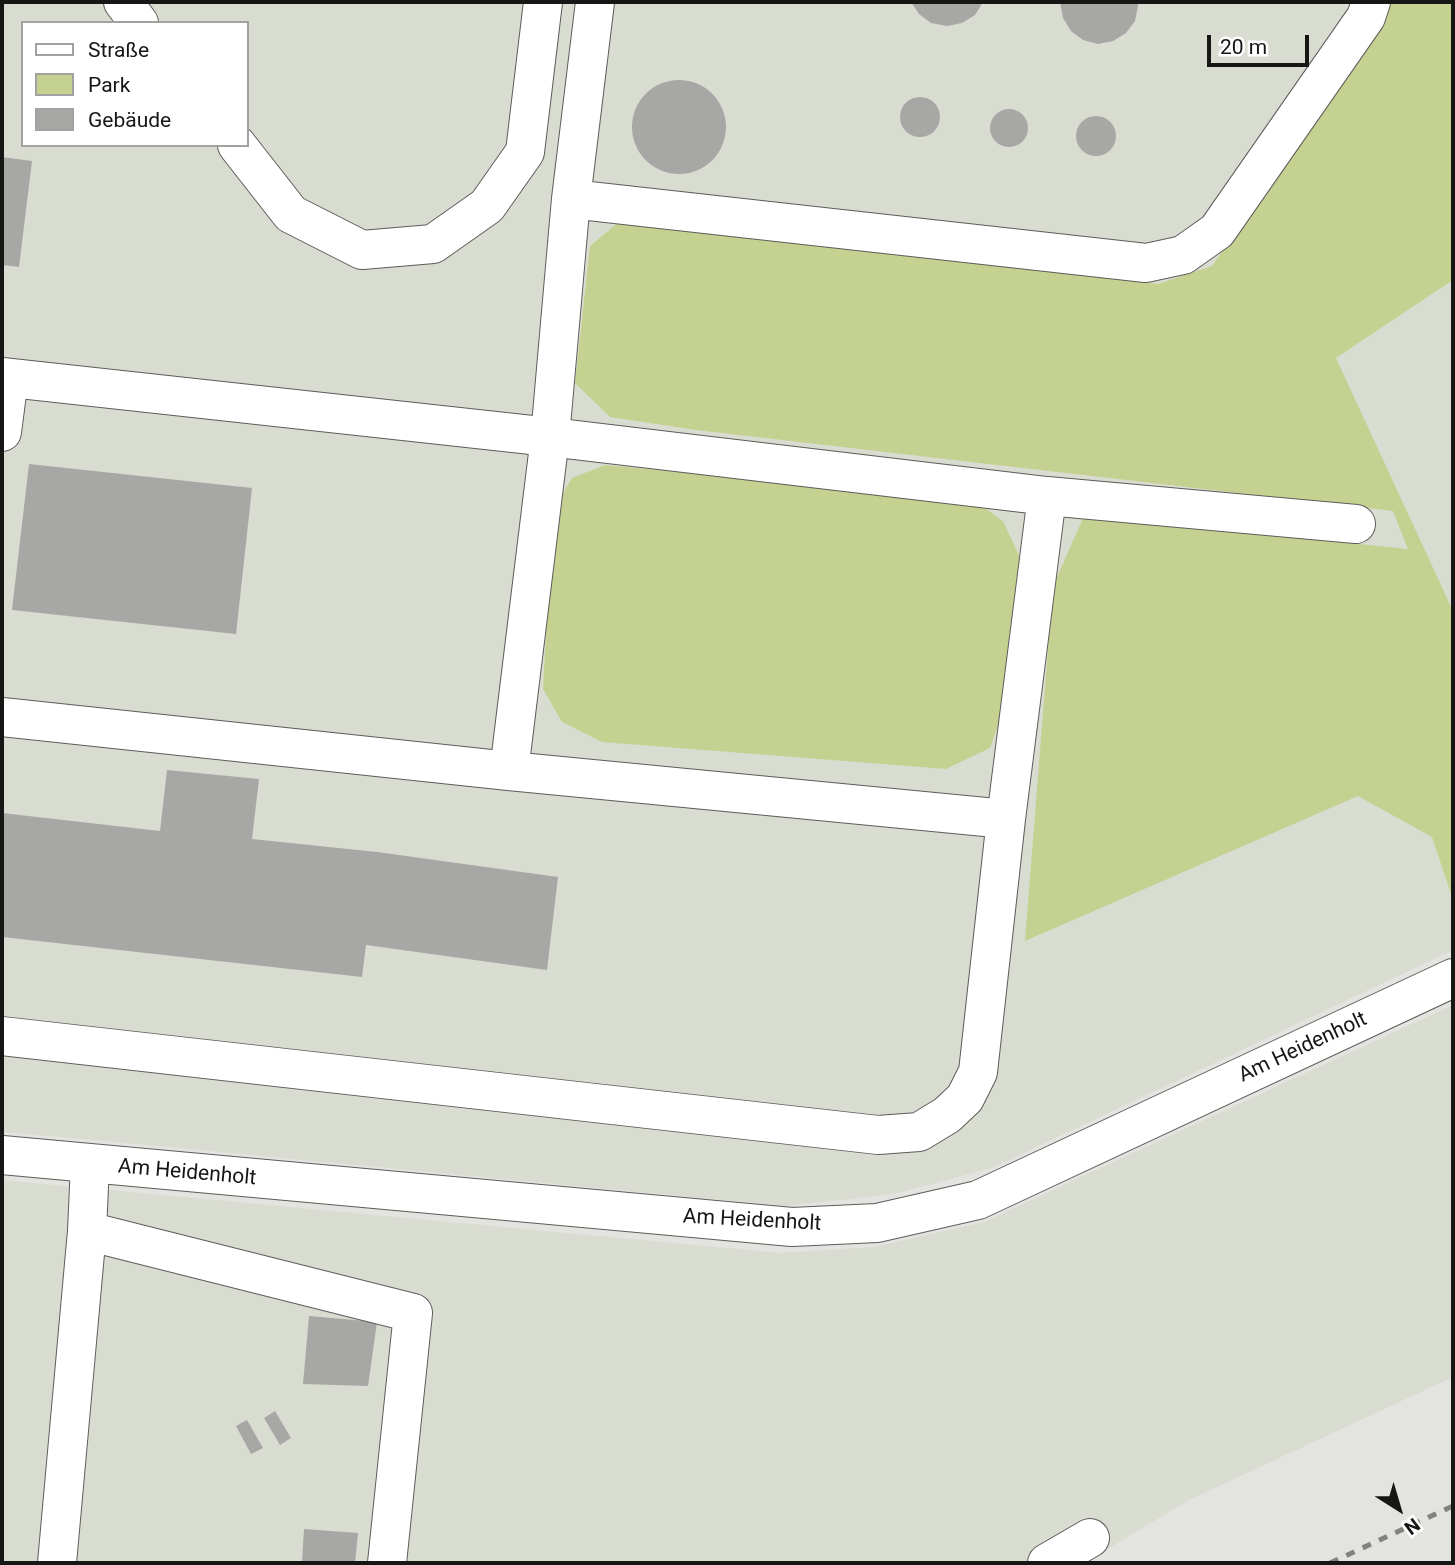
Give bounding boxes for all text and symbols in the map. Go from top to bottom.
legend [21,21,248,147]
scale bar [1210,21,1312,65]
text: 20 m [1220,35,1267,59]
text: Straße [88,38,149,62]
text: Park [88,73,130,97]
text: Gebäude [88,108,171,132]
street label: Am Heidenholt [1235,1007,1371,1089]
street label: Am Heidenholt [117,1154,257,1192]
street label: Am Heidenholt [682,1205,822,1237]
north arrow [1364,1474,1434,1544]
text: N [1400,1513,1424,1539]

